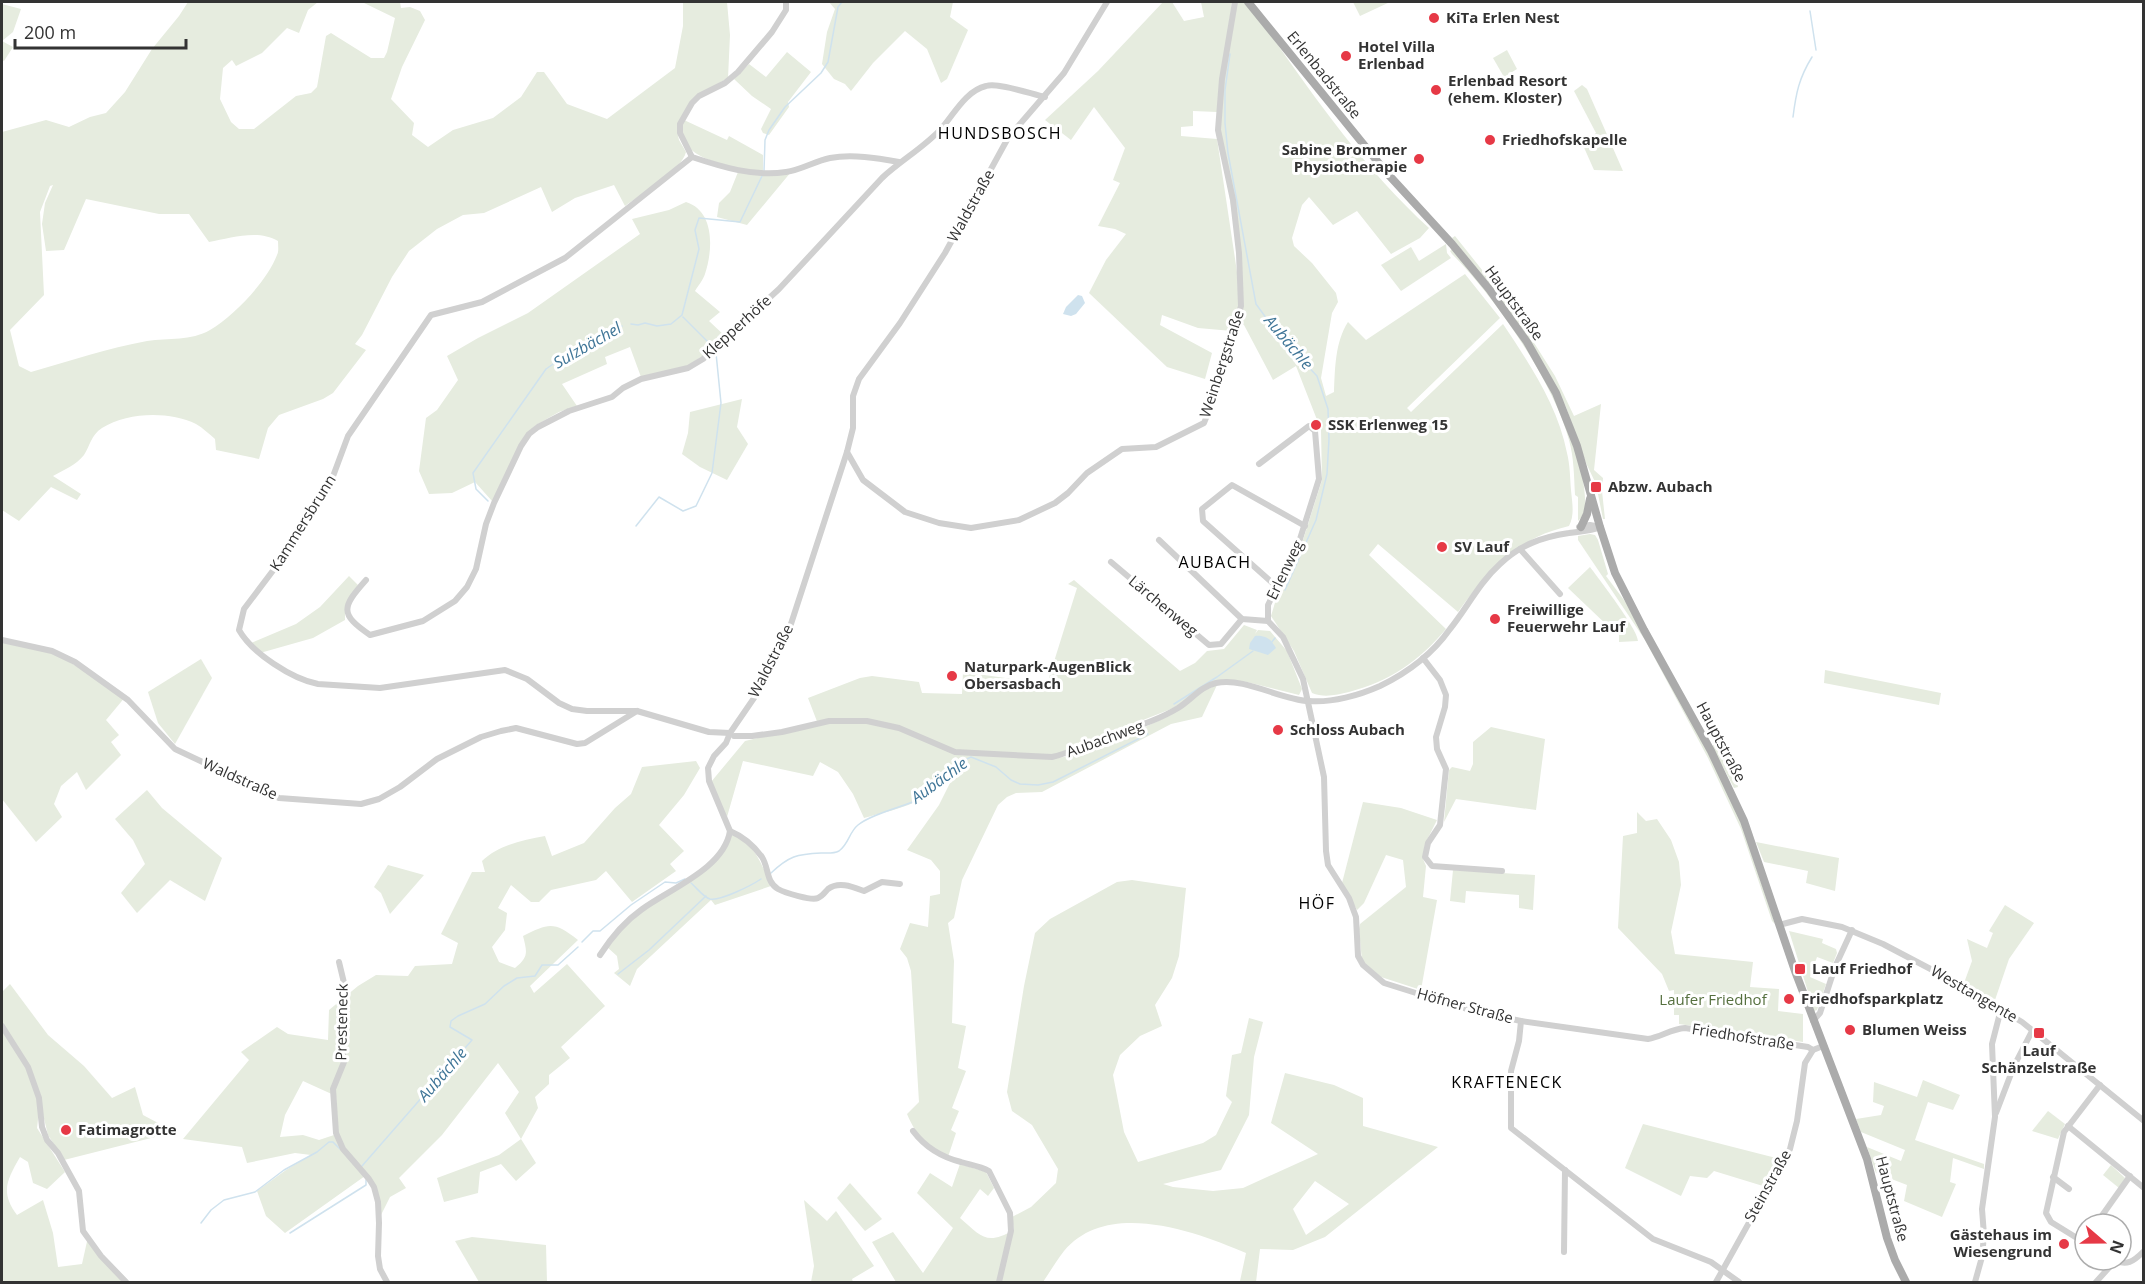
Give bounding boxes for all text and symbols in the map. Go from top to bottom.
place label: KiTa Erlen Nest [1446,7,1560,27]
marker: KiTa Erlen Nest [1427,11,1441,25]
scale bar [15,12,186,50]
text: 200 m [24,20,76,44]
street label: Erlenbadstraße [1283,26,1366,122]
place label: Hotel Villa Erlenbad [1358,36,1435,73]
marker: Hotel Villa Erlenbad [1339,49,1353,63]
place label: Erlenbad Resort (ehem. Kloster) [1448,70,1568,107]
marker: Erlenbad Resort (ehem. Kloster) [1429,83,1443,97]
district label: HUNDSBOSCH [938,122,1062,144]
place label: Friedhofskapelle [1502,129,1627,149]
marker: Friedhofskapelle [1483,133,1497,147]
place label: Sabine Brommer Physiotherapie [1282,139,1407,176]
marker: Sabine Brommer Physiotherapie [1412,152,1426,166]
street label: Waldstraße [942,166,998,245]
street label: Hauptstraße [1481,261,1549,344]
street label: Klepperhöfe [698,290,775,362]
street label: Weinbergstraße [1194,307,1248,420]
water label: Aubächle [1259,309,1318,374]
water label: Sulzbächel [549,316,626,373]
place label: SSK Erlenweg 15 [1328,414,1448,434]
marker: SSK Erlenweg 15 [1309,418,1323,432]
street label: Kammersbrunn [265,471,340,574]
place label: Abzw. Aubach [1608,476,1713,496]
marker: Abzw. Aubach [1589,480,1603,494]
street label: Erlenweg [1261,536,1307,603]
place label: SV Lauf [1454,536,1510,556]
marker: SV Lauf [1435,540,1449,554]
district label: AUBACH [1178,551,1252,573]
street label: Lärchenweg [1125,570,1202,640]
place label: Freiwillige Feuerwehr Lauf [1507,599,1626,636]
marker: Freiwillige Feuerwehr Lauf [1488,612,1502,626]
street label: Waldstraße [743,620,797,701]
place label: Naturpark-AugenBlick Obersasbach [964,656,1132,693]
marker: Naturpark-AugenBlick Obersasbach [945,669,959,683]
street label: Hauptstraße [1692,698,1751,785]
street label: Aubachweg [1063,715,1146,761]
place label: Schloss Aubach [1290,719,1405,739]
marker: Schloss Aubach [1271,723,1285,737]
water label: Aubächle [905,752,972,809]
street label: Waldstraße [200,753,281,803]
district label: HÖF [1299,892,1336,914]
place label: Lauf Friedhof [1812,958,1913,978]
street label: Westtangente [1927,960,2022,1026]
marker: Lauf Friedhof [1793,962,1807,976]
street label: Presteneck [330,983,352,1061]
street label: Höfner Straße [1415,983,1515,1027]
place label: Friedhofsparkplatz [1801,988,1943,1008]
park label: Laufer Friedhof [1659,989,1768,1009]
marker: Friedhofsparkplatz [1782,992,1796,1006]
street label: Friedhofstraße [1691,1018,1796,1054]
place label: Blumen Weiss [1862,1019,1967,1039]
marker: Blumen Weiss [1843,1023,1857,1037]
marker: Lauf Schänzelstraße [2032,1026,2046,1040]
place label: Lauf Schänzelstraße [1982,1040,2097,1077]
water label: Aubächle [412,1042,472,1106]
district label: KRAFTENECK [1451,1071,1563,1093]
place label: Fatimagrotte [78,1119,177,1139]
marker: Fatimagrotte [59,1123,73,1137]
street label: Steinstraße [1739,1146,1795,1225]
street label: Hauptstraße [1872,1154,1914,1244]
north arrow [2073,1212,2133,1272]
place label: Gästehaus im Wiesengrund [1950,1224,2052,1261]
marker: Gästehaus im Wiesengrund [2057,1237,2071,1251]
text: N [2105,1237,2130,1257]

